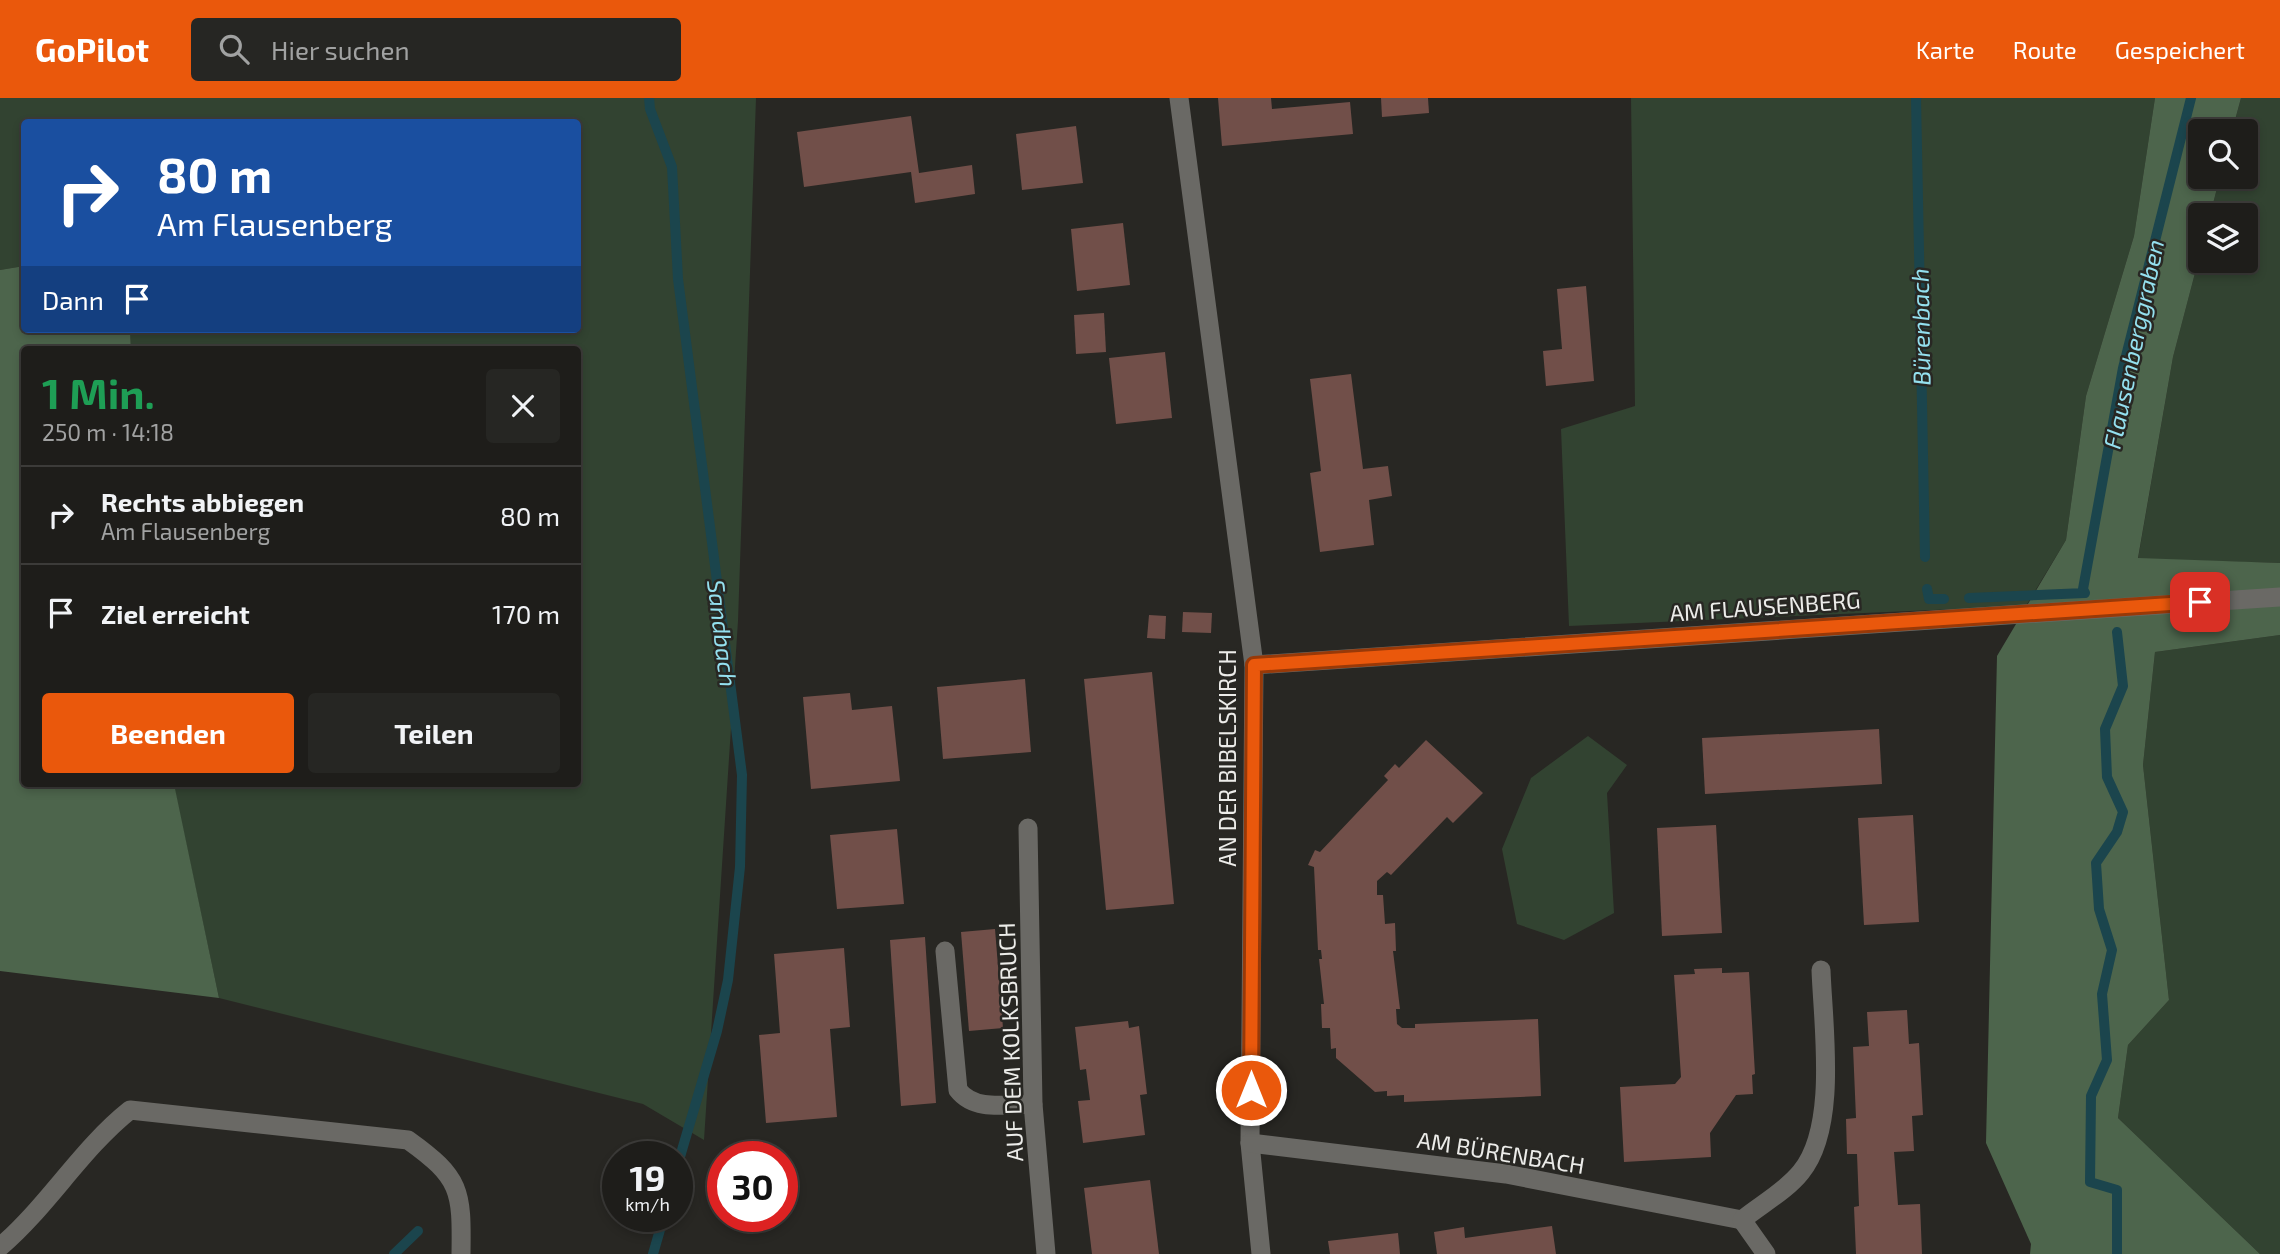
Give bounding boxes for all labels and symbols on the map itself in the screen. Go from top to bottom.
water label: Flausenberggraben [2097,237,2169,451]
water label: Bürenbach [1904,268,1936,386]
pin [2170,572,2230,632]
water label: Sandbach [702,578,744,688]
street label: AM FLAUSENBERG [1669,585,1861,627]
street label: AN DER BIBELSKIRCH [1213,649,1241,867]
street label: AUF DEM KOLKSBRUCH [992,922,1028,1162]
position arrow [1214,1053,1288,1127]
street label: AM BÜRENBACH [1415,1125,1587,1179]
speed limit sign: 30 [707,1141,798,1232]

